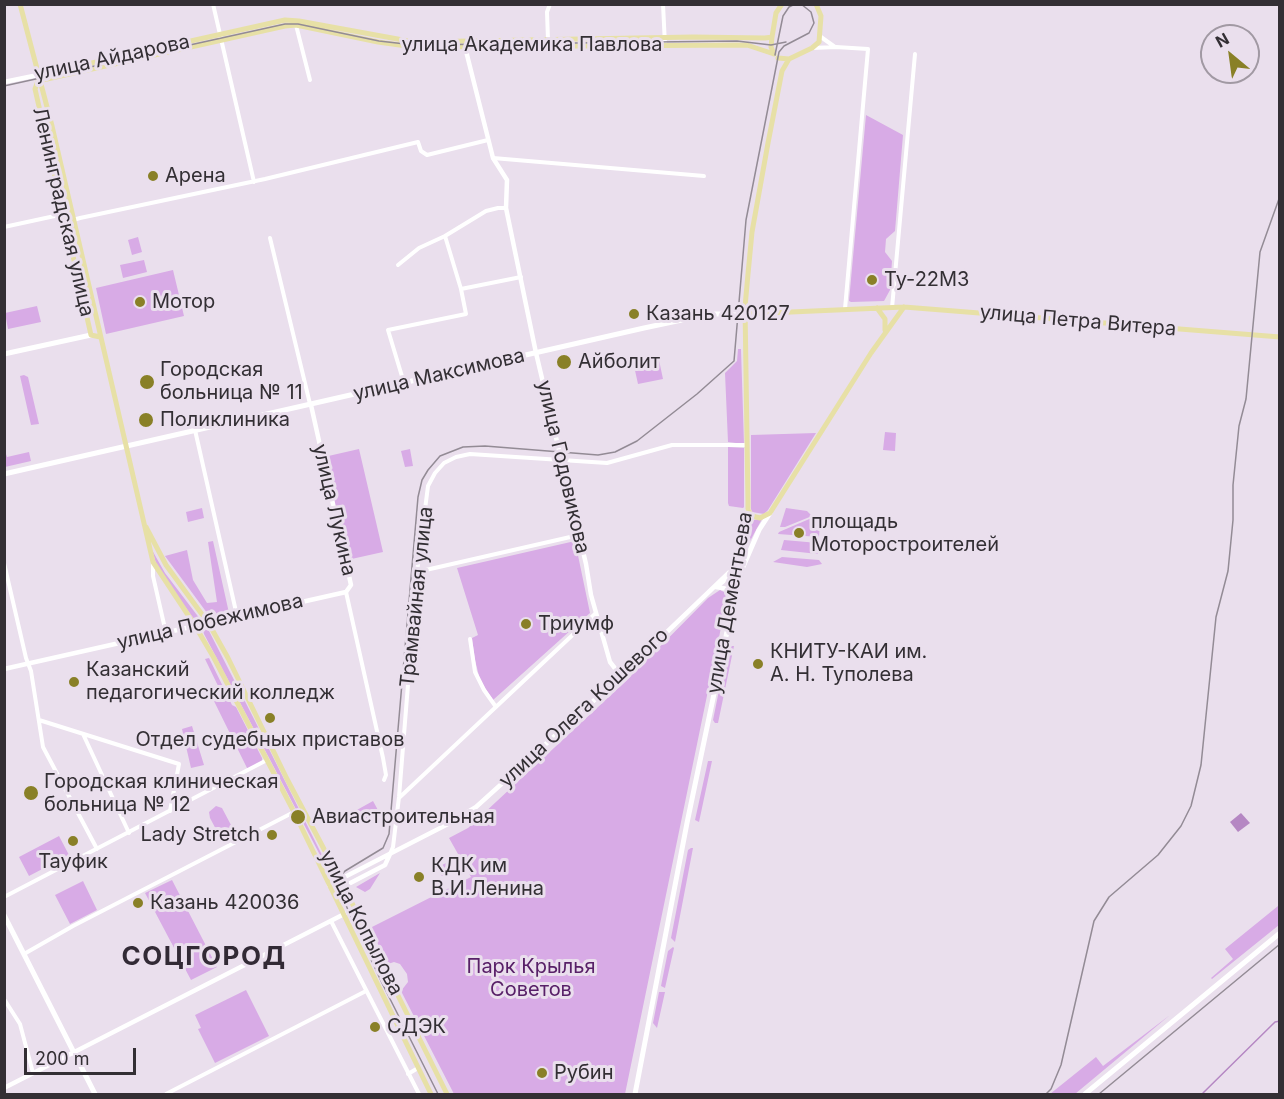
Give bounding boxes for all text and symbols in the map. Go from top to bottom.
north arrow [1200,24,1260,84]
text: N [1212,28,1232,52]
street label: улица Айдарова [32,30,192,86]
street label: улица Академика Павлова [402,33,662,57]
street label: Ленинградская улица [27,105,99,319]
place label: Арена [165,164,226,188]
marker: Арена [146,169,160,183]
place label: Ту-22М3 [884,268,969,292]
marker: Ту-22М3 [865,273,879,287]
place label: Мотор [152,290,215,314]
marker: Мотор [133,295,147,309]
street label: улица Петра Витера [979,300,1177,342]
place label: Казань 420127 [646,302,790,326]
marker: Казань 420127 [627,307,641,321]
street label: улица Максимова [351,344,527,406]
place label: Айболит [578,350,660,374]
marker: Айболит [555,353,573,371]
place label: Городская больница № 11 [160,358,303,405]
marker: Городская больница № 11 [138,373,156,391]
street label: улица Годовикова [531,378,595,556]
place label: Поликлиника [160,408,290,432]
marker: Поликлиника [137,411,155,429]
street label: улица Лукина [307,442,361,578]
street label: Трамвайная улица [396,505,438,689]
street label: улица Дементьева [702,510,758,696]
place label: площадь Моторостроителей [811,510,999,557]
marker: площадь Моторостроителей [792,526,806,540]
street label: улица Побежимова [115,589,305,655]
place label: Триумф [538,612,614,636]
marker: Триумф [519,617,533,631]
street label: улица Олега Кошевого [494,623,674,793]
place label: КНИТУ-КАИ им. А. Н. Туполева [770,640,927,687]
marker: КНИТУ-КАИ им. А. Н. Туполева [751,657,765,671]
place label: Казанский педагогический колледж [86,658,335,705]
marker: Казанский педагогический колледж [67,675,81,689]
marker: Отдел судебных приставов [263,711,277,725]
place label: Отдел судебных приставов [136,728,404,752]
place label: Городская клиническая больница № 12 [44,770,279,817]
marker: Городская клиническая больница № 12 [22,784,40,802]
place label: Авиастроительная [312,805,495,829]
marker: Авиастроительная [289,808,307,826]
place label: Lady Stretch [140,823,260,847]
marker: Lady Stretch [265,828,279,842]
marker: Тауфик [66,834,80,848]
street label: улица Копылова [314,846,408,1000]
place label: Тауфик [38,850,108,874]
place label: КДК им В.И.Ленина [431,854,544,901]
marker: КДК им В.И.Ленина [412,870,426,884]
place label: Казань 420036 [150,891,300,915]
marker: Казань 420036 [131,896,145,910]
district label: СОЦГОРОД [121,941,287,973]
park label: Парк Крылья Советов [467,955,595,1002]
place label: СДЭК [387,1015,446,1039]
marker: СДЭК [368,1020,382,1034]
scale bar [27,1036,140,1074]
text: 200 m [35,1048,90,1069]
place label: Рубин [554,1061,614,1085]
marker: Рубин [535,1066,549,1080]

